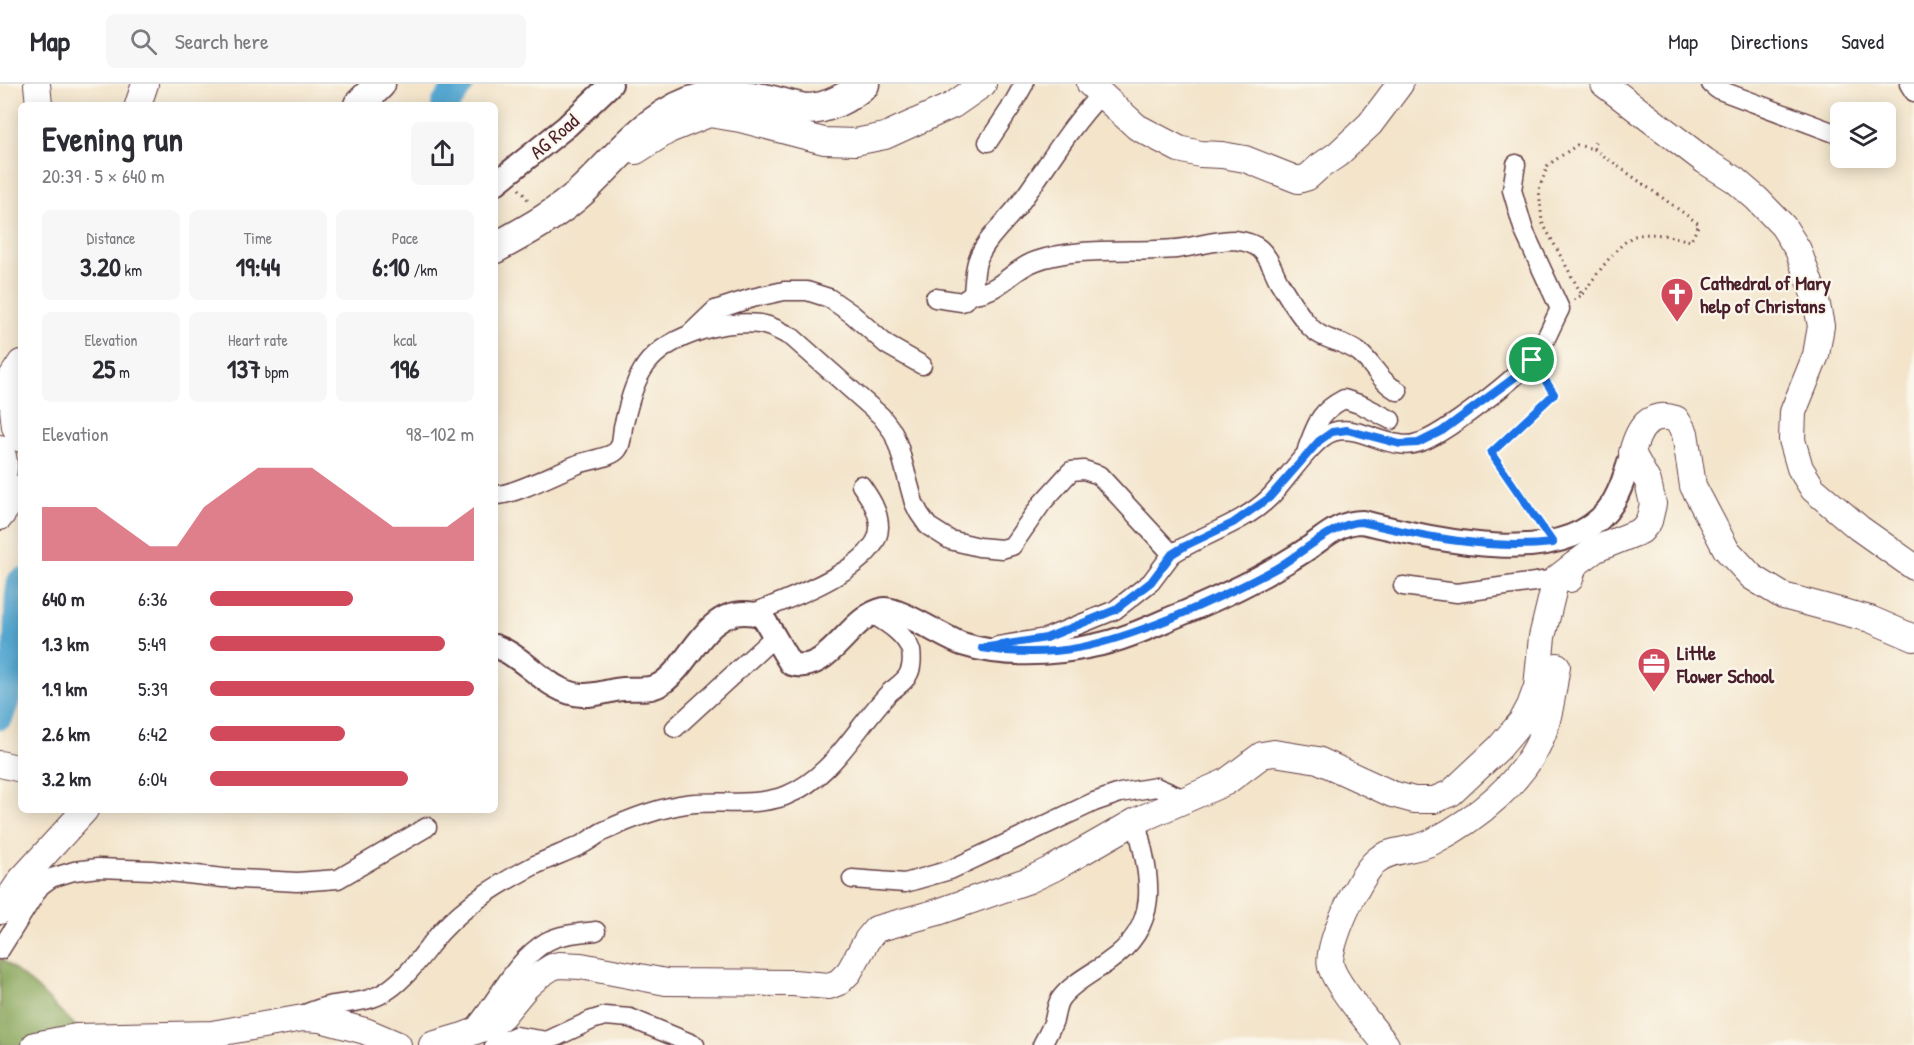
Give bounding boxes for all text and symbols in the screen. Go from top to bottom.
search box [106,14,526,68]
text: Map [30,22,70,60]
icon: search [127,25,160,58]
text: Search here [175,26,269,56]
text: Map [1668,27,1698,56]
text: Directions [1731,27,1808,56]
text: Saved [1841,27,1884,56]
map controls [1830,102,1896,168]
button: layers [1830,102,1896,168]
street label: AG Road [524,107,584,165]
text: Evening run [42,117,183,161]
button: share [411,122,474,185]
text: 20:39 · 5 × 640 m [42,162,165,189]
text: Distance [87,227,135,249]
text: Time [244,227,272,249]
text: Pace [392,227,418,249]
text: 3.20 [80,249,121,284]
text: 19:44 [236,249,280,284]
text: 6:10 [372,249,410,284]
text: km [121,259,142,281]
text: /km [410,259,438,281]
place label: Cathedral of Mary help of Christans [1700,269,1832,320]
church icon: Cathedral of Mary help of Christans [1659,276,1695,323]
text: Elevation [84,329,138,351]
text: Heart rate [228,329,288,351]
text: kcal [393,329,417,351]
pin [1506,334,1557,385]
icon: arrive [1515,343,1548,376]
text: 25 [92,351,115,386]
text: 137 [227,351,261,386]
text: 196 [390,351,420,386]
text: m [115,361,130,383]
text: bpm [261,361,289,383]
text: Elevation [42,420,108,447]
text: 98–102 m [406,420,474,447]
text: 640 m [42,585,85,612]
text: 6:36 [138,585,168,612]
text: 1.3 km [42,630,89,657]
text: 5:49 [138,630,166,657]
place label: Little Flower School [1676,639,1775,689]
office icon: Little Flower School [1636,646,1672,693]
text: 1.9 km [42,675,87,702]
text: 5:39 [138,675,167,702]
text: 2.6 km [42,720,90,747]
text: 6:42 [138,720,167,747]
text: 3.2 km [42,765,91,792]
text: 6:04 [138,765,167,792]

